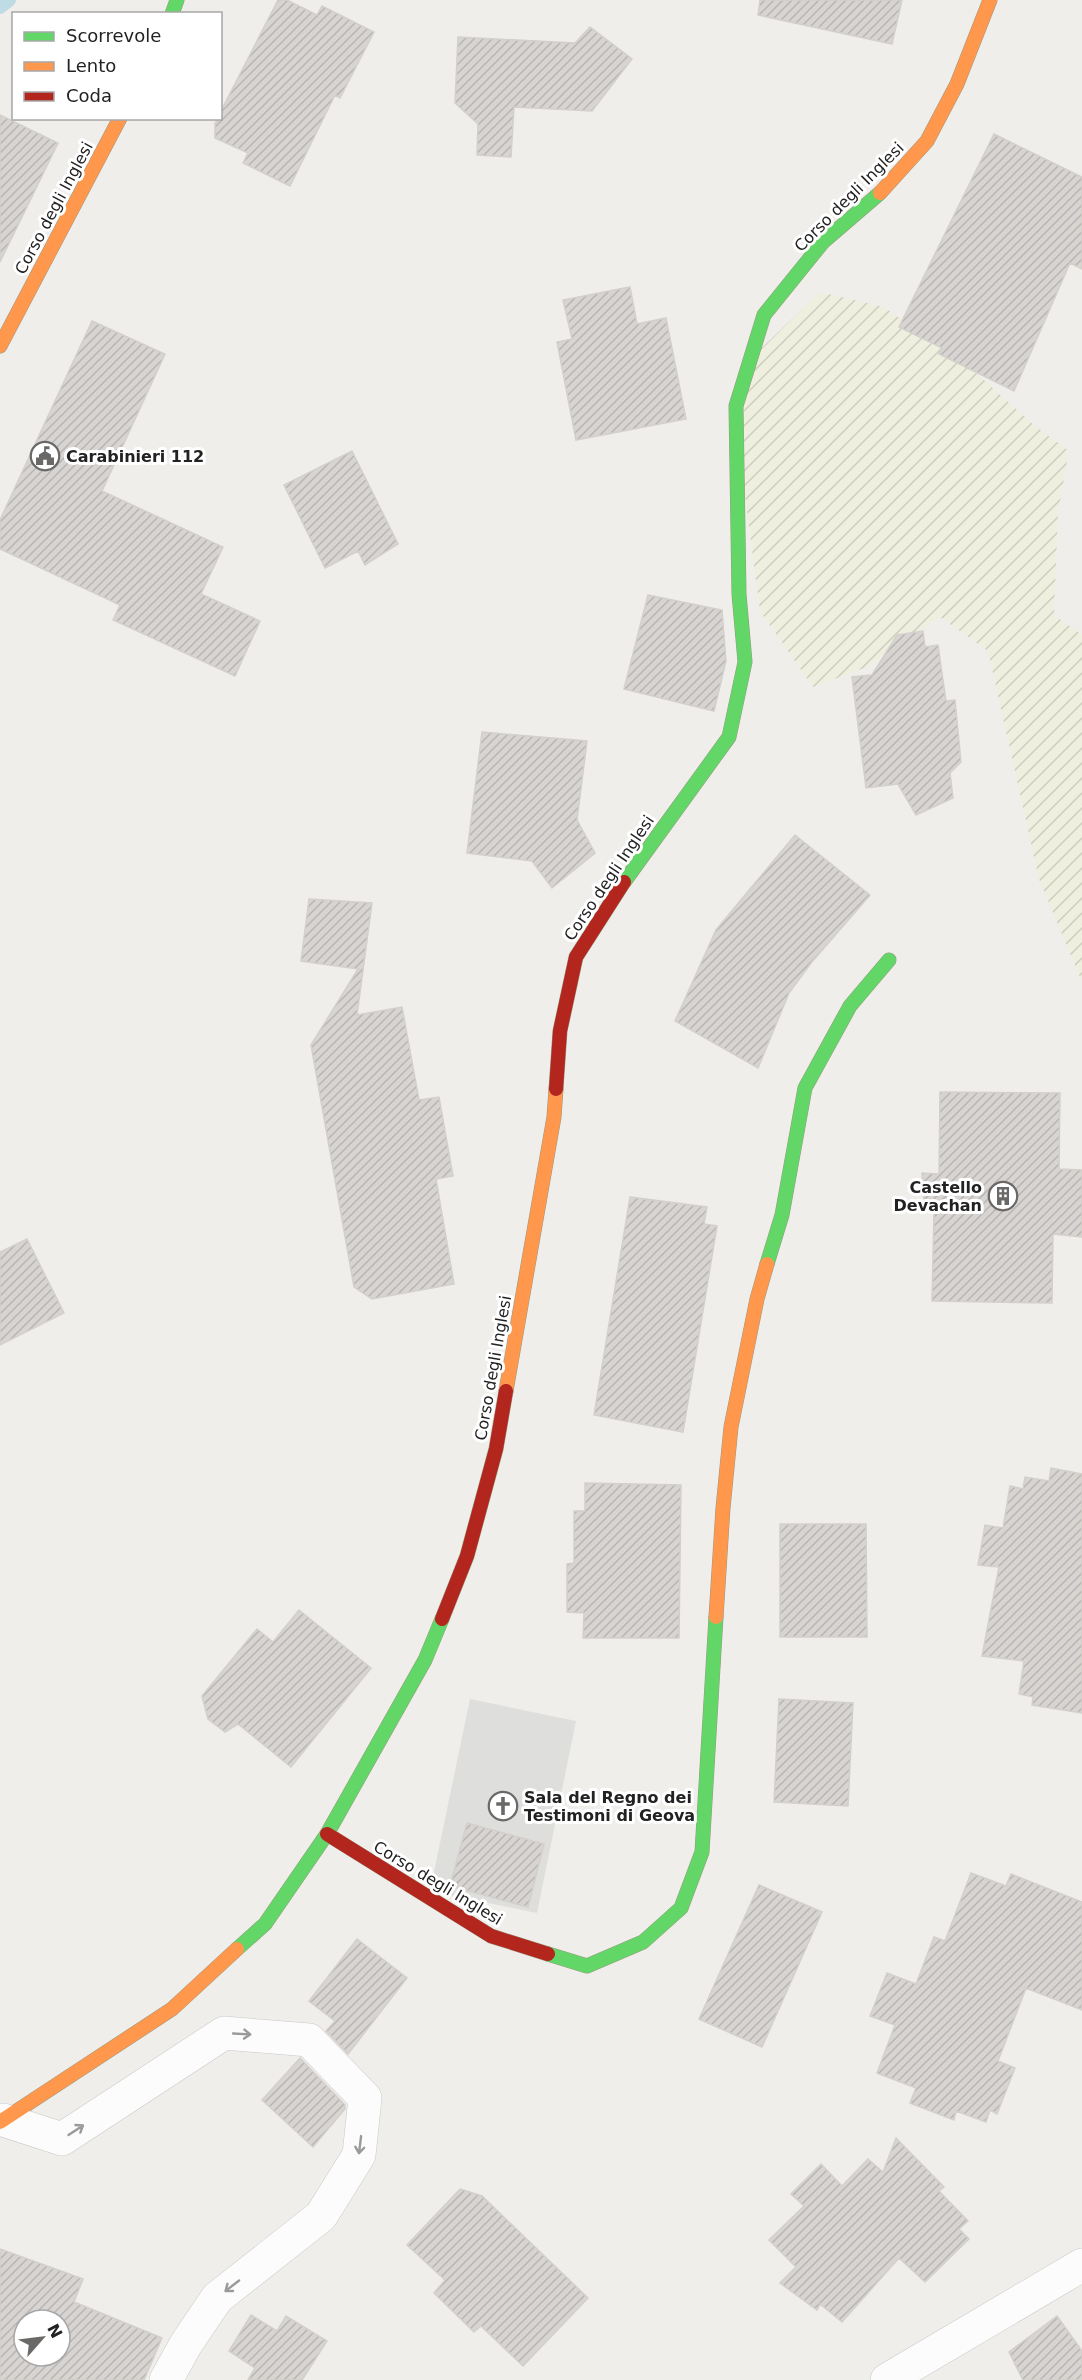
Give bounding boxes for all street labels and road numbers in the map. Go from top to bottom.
street label: Corso degli Inglesi [790,138,908,256]
street label: Corso degli Inglesi [11,139,97,277]
street label: Corso degli Inglesi [560,812,658,944]
street label: Corso degli Inglesi [471,1294,515,1442]
street label: Corso degli Inglesi [370,1837,506,1929]

